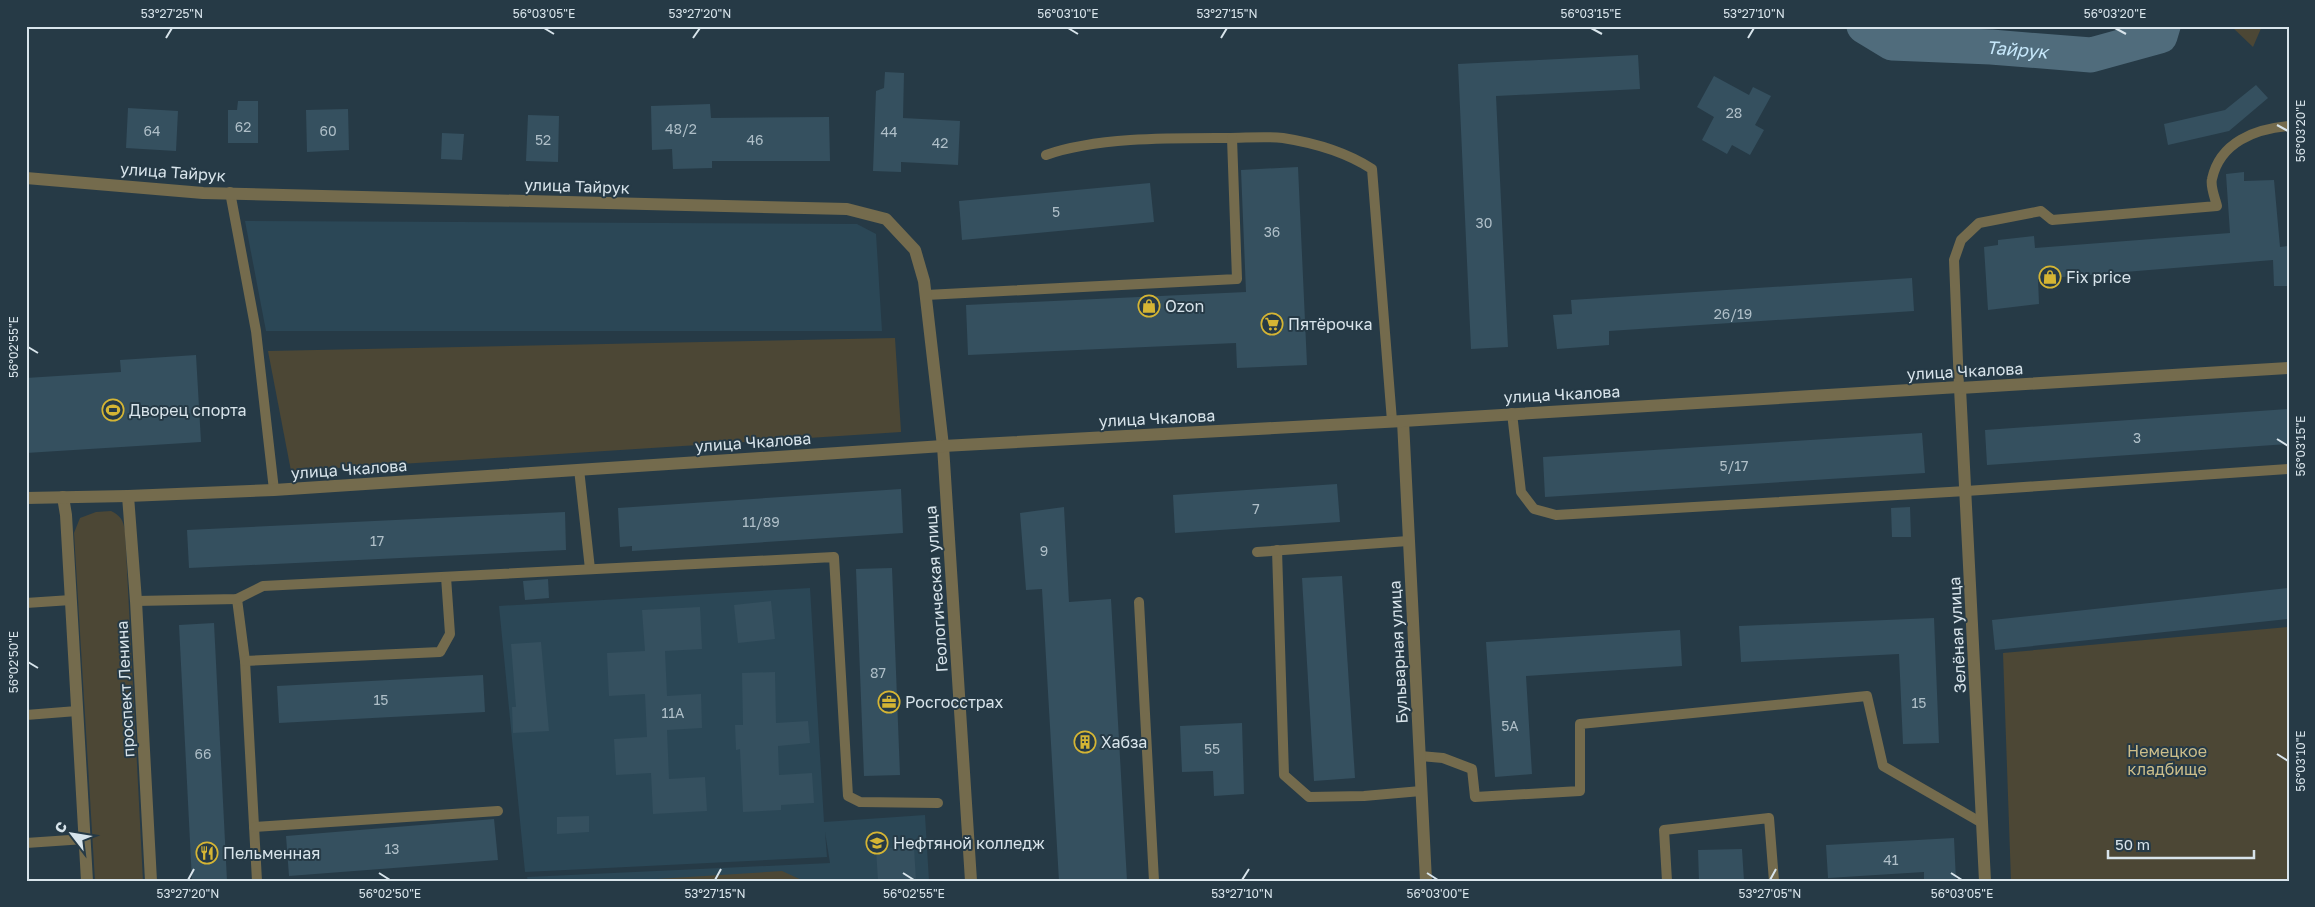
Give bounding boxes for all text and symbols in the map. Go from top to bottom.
text: 53°27'25"N [141,6,203,21]
text: 56°03'05"E [513,6,575,21]
text: 53°27'20"N [669,6,731,21]
text: 56°03'10"E [1037,6,1099,21]
text: 53°27'15"N [1196,6,1258,21]
text: 56°03'15"E [1561,6,1621,21]
text: 53°27'10"N [1723,6,1785,21]
text: 56°03'20"E [2084,6,2146,21]
water label: Тайрук [1986,36,2051,63]
text: 56°03'20"E [2293,100,2308,162]
house number: 28 [1726,104,1742,121]
house number: 62 [235,118,251,135]
house number: 48/2 [665,120,697,137]
house number: 64 [143,122,161,139]
house number: 60 [319,122,337,139]
house number: 44 [880,123,898,140]
house number: 52 [535,131,551,148]
house number: 46 [746,131,764,148]
house number: 42 [932,134,948,151]
street label: улица Тайрук [120,158,226,186]
street label: улица Тайрук [524,174,630,198]
house number: 5 [1052,203,1060,220]
house number: 30 [1476,214,1492,231]
house number: 36 [1264,223,1280,240]
shop icon: Fix price [2038,265,2062,289]
place label: Fix price [2066,267,2131,287]
shop icon: Ozon [1137,294,1161,318]
place label: Ozon [1165,296,1204,316]
house number: 26/19 [1714,305,1752,322]
supermarket icon: Пятёрочка [1260,312,1284,336]
place label: Пятёрочка [1288,314,1372,334]
text: 56°02'55"E [6,316,21,378]
street label: улица Чкалова [1906,358,2024,384]
street label: улица Чкалова [1503,381,1621,407]
sports icon: Дворец спорта [101,398,125,422]
place label: Дворец спорта [129,400,247,420]
street label: улица Чкалова [1098,405,1216,431]
text: 56°03'15"E [2293,416,2308,476]
street label: улица Чкалова [694,428,812,456]
house number: 3 [2133,429,2141,446]
street label: улица Чкалова [290,455,408,483]
house number: 5/17 [1719,457,1749,474]
house number: 7 [1252,500,1260,517]
street label: Геологическая улица [920,505,952,673]
house number: 11/89 [742,513,780,530]
house number: 17 [370,532,384,549]
house number: 9 [1040,542,1048,559]
street label: Зелёная улица [1944,576,1970,694]
street label: Бульварная улица [1384,580,1412,724]
street label: проспект Ленина [111,620,139,758]
text: 56°02'50"E [6,631,21,693]
house number: 87 [870,664,886,681]
office icon: Росгосстрах [877,690,901,714]
house number: 15 [374,691,388,708]
place label: Росгосстрах [905,692,1004,712]
house number: 15 [1912,694,1926,711]
house number: 11А [662,704,685,721]
house number: 5А [1501,717,1519,734]
building icon: Хабза [1073,730,1097,754]
text: 56°03'10"E [2293,730,2308,792]
place label: Хабза [1101,732,1147,752]
house number: 55 [1204,740,1220,757]
park label: Немецкое кладбище [2127,741,2207,779]
house number: 66 [195,745,211,762]
north arrow [48,810,98,860]
text: С [51,818,70,836]
scale bar [2108,827,2254,859]
school or university icon: Нефтяной колледж [865,831,889,855]
place label: Нефтяной колледж [893,833,1045,853]
text: 50 m [2115,835,2150,853]
house number: 13 [385,840,399,857]
restaurant icon: Пельменная [195,841,219,865]
place label: Пельменная [223,843,320,863]
house number: 41 [1883,851,1899,868]
text: 53°27'20"N [157,886,219,901]
text: 56°02'50"E [359,886,421,901]
text: 53°27'15"N [684,886,746,901]
text: 56°02'55"E [883,886,945,901]
text: 53°27'10"N [1211,886,1273,901]
text: 56°03'00"E [1407,886,1469,901]
text: 53°27'05"N [1739,886,1801,901]
text: 56°03'05"E [1931,886,1993,901]

